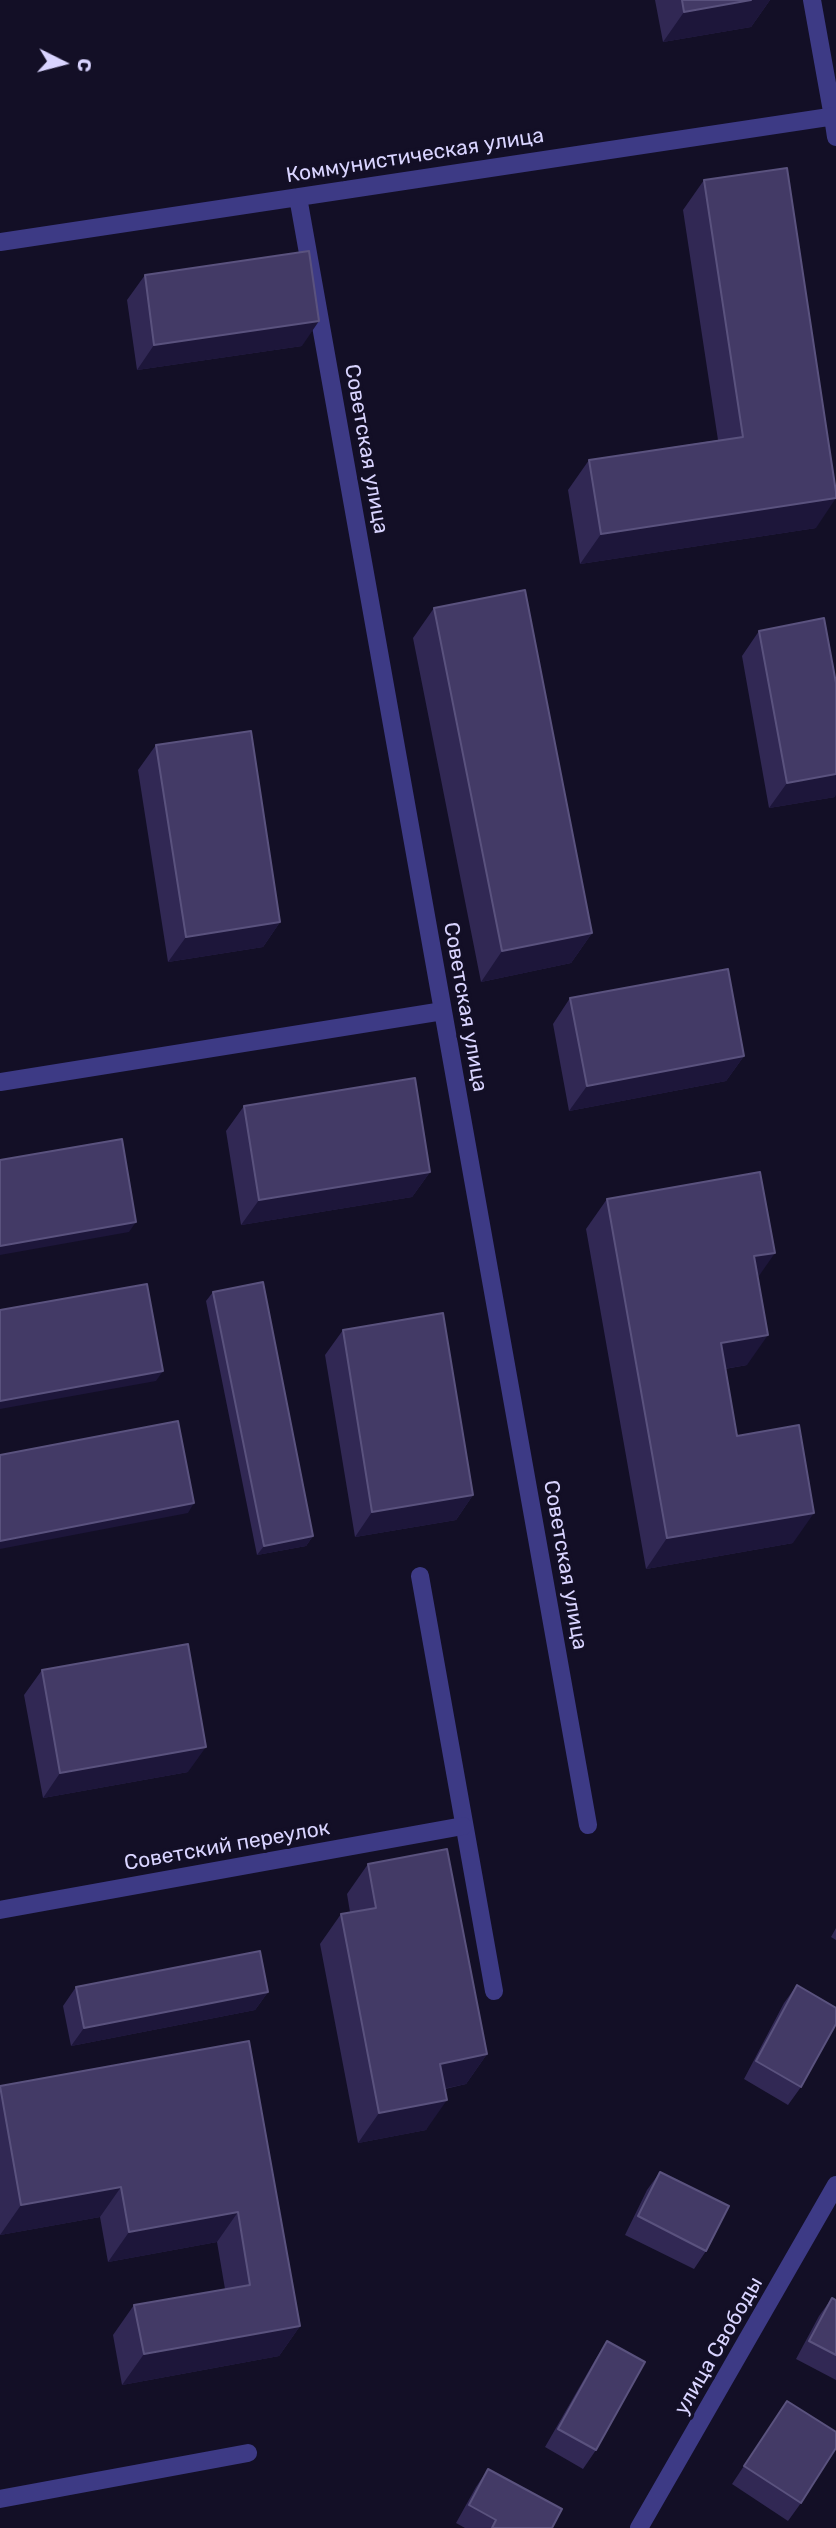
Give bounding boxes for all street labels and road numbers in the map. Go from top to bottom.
street label: Коммунистическая улица [284,123,546,189]
street label: Советская улица [339,362,393,536]
street label: Советская улица [438,920,492,1094]
street label: Советская улица [538,1478,592,1652]
street label: Советский переулок [122,1816,332,1876]
street label: улица Свободы [669,2273,769,2419]

